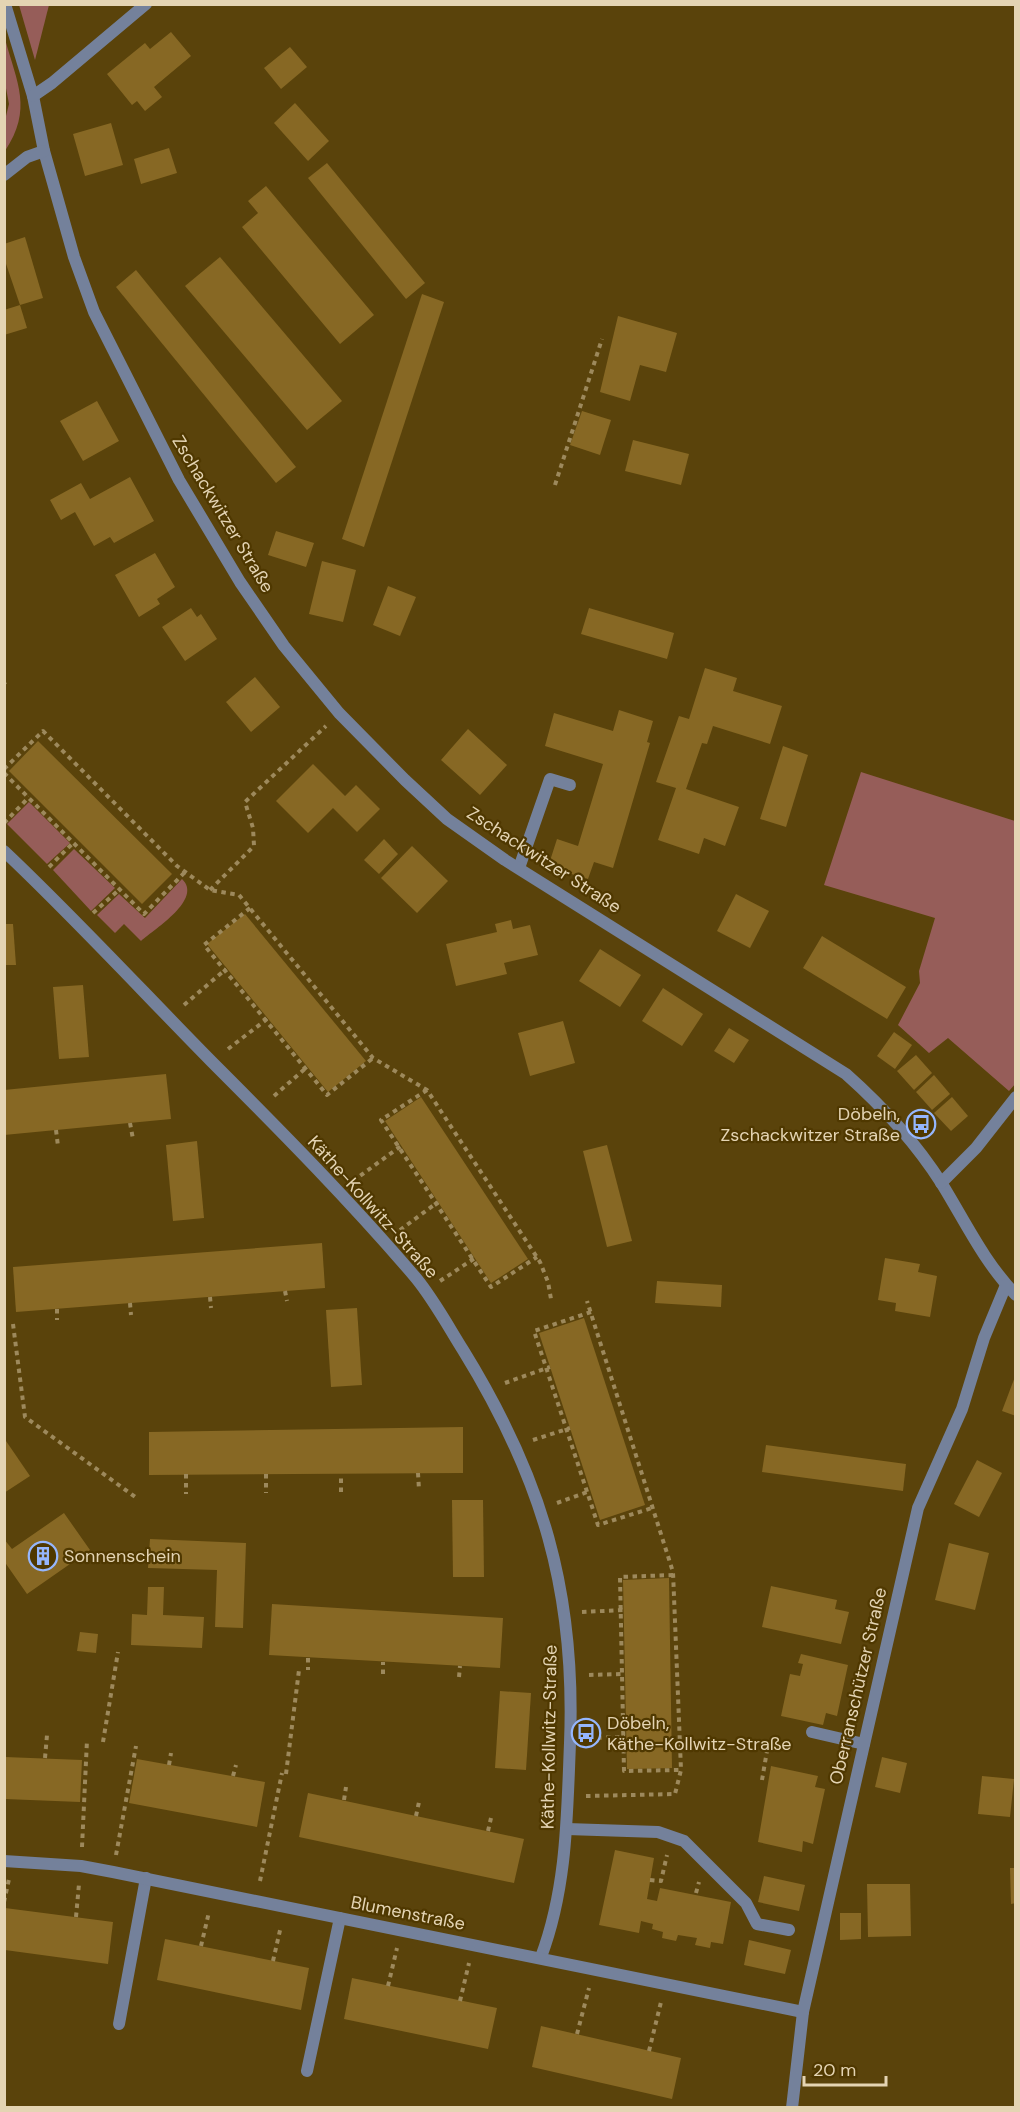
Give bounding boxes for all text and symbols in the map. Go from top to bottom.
street label: Zschackwitzer Straße [167,431,279,597]
street label: Zschackwitzer Straße [462,801,626,919]
place label: Döbeln, Zschackwitzer Straße [721,1102,900,1147]
bus stop icon: Döbeln, Zschackwitzer Straße [905,1108,937,1140]
street label: Käthe-Kollwitz-Straße [302,1130,444,1284]
building icon: Sonnenschein [27,1540,59,1572]
place label: Sonnenschein [64,1544,181,1568]
street label: Oberranschützer Straße [824,1585,892,1787]
street label: Käthe-Kollwitz-Straße [535,1645,563,1829]
place label: Döbeln, Käthe-Kollwitz-Straße [607,1711,792,1756]
bus stop icon: Döbeln, Käthe-Kollwitz-Straße [570,1717,602,1749]
street label: Blumenstraße [349,1890,467,1936]
scale bar [804,2049,886,2087]
text: 20 m [813,2058,856,2082]

